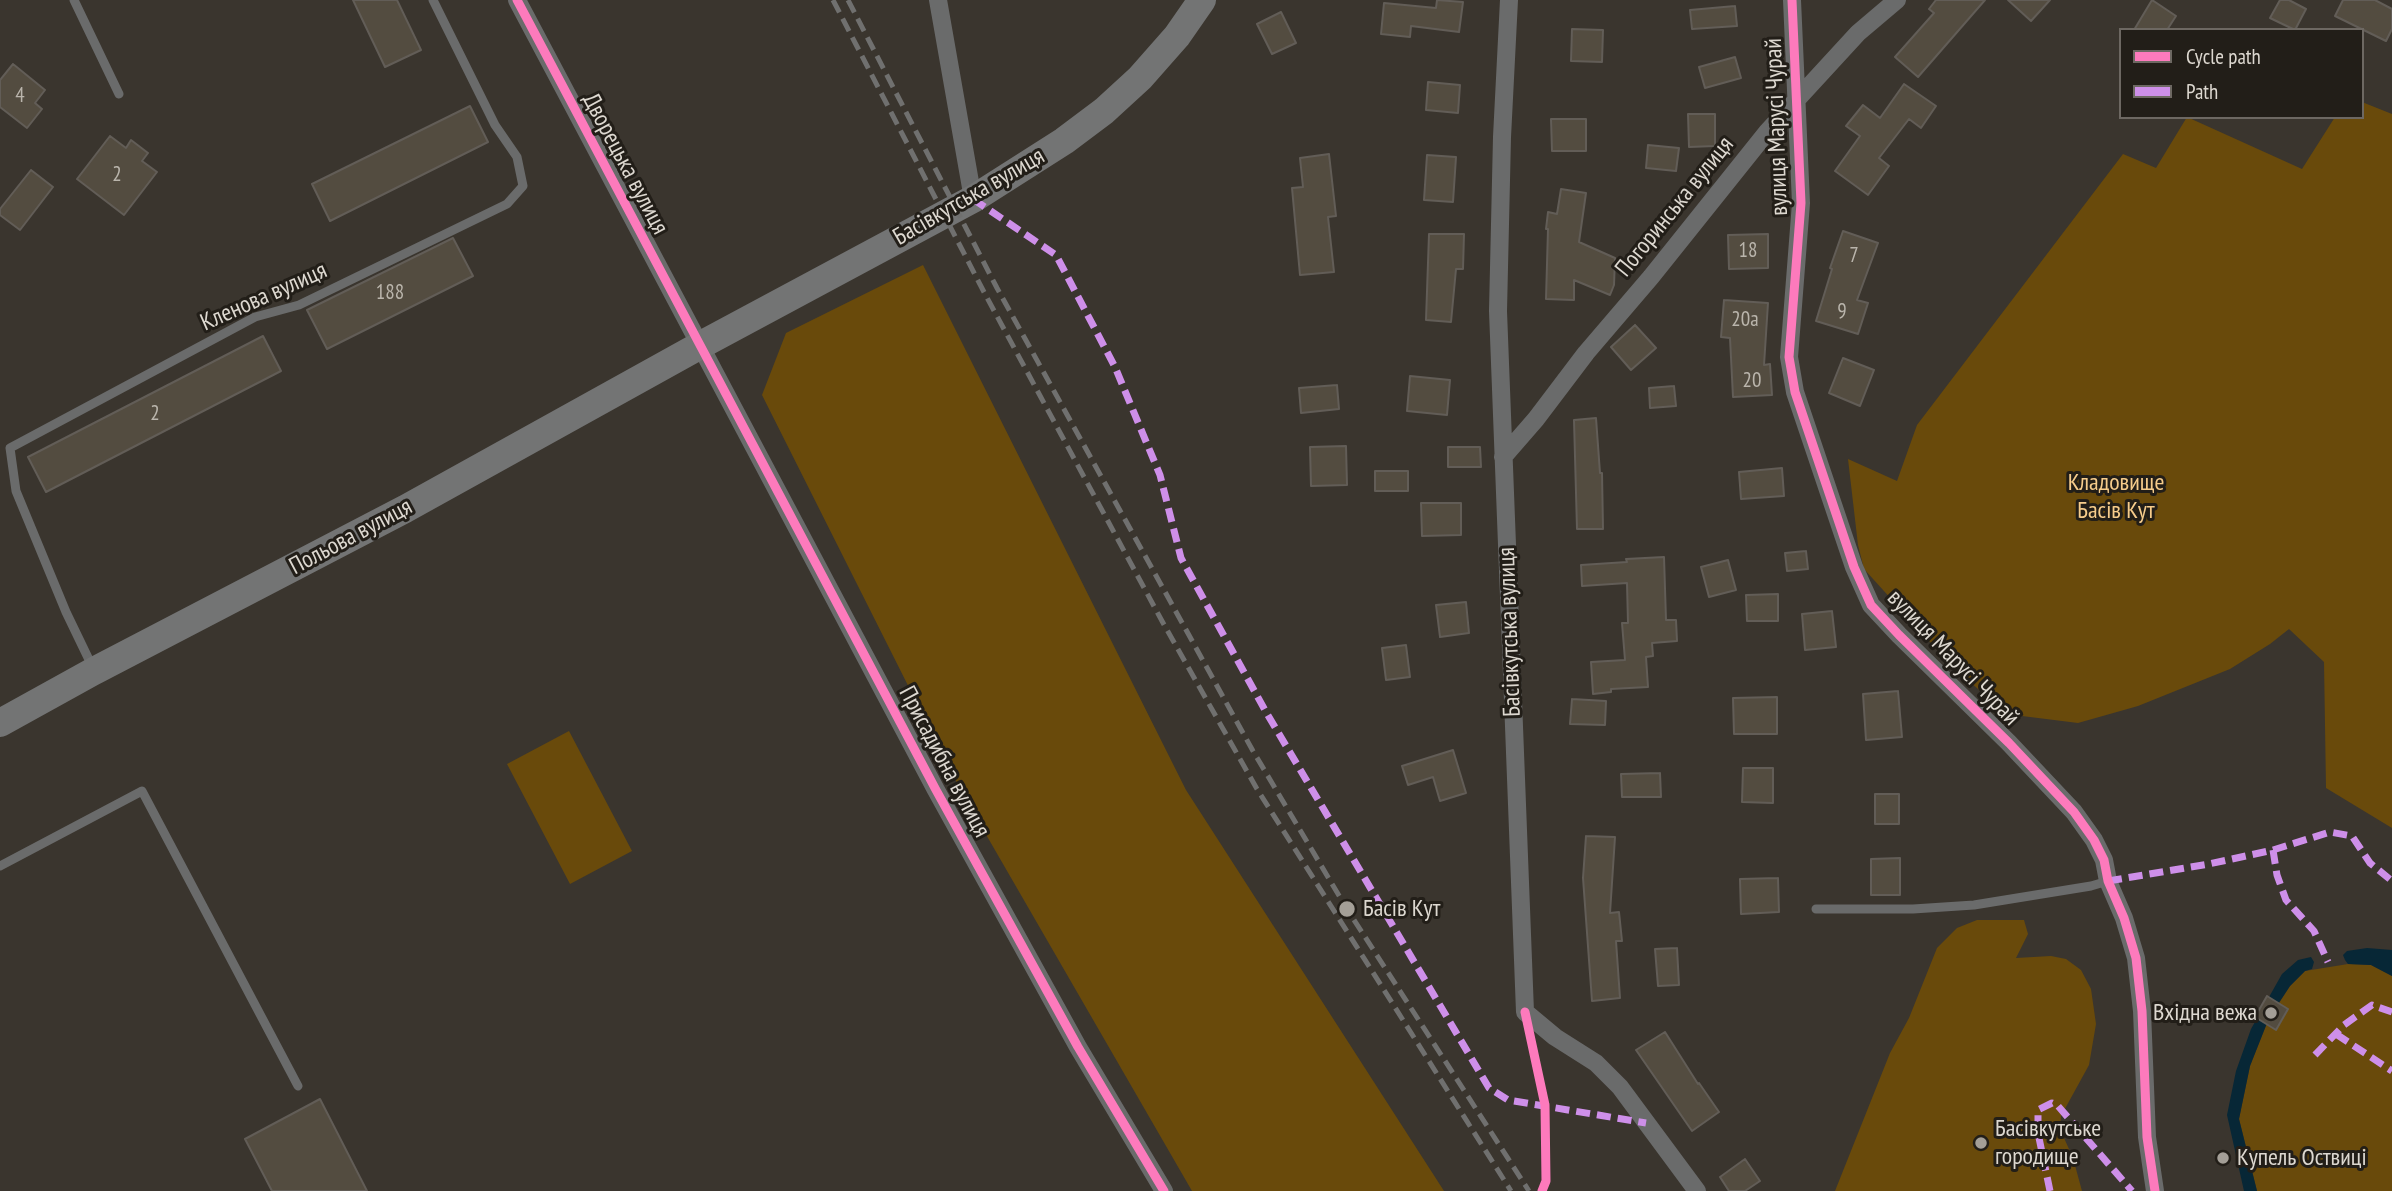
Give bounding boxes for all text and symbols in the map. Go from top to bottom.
legend [2119,28,2364,119]
street label: вулиця Марусі Чурай [1760,38,1794,216]
text: Cycle path [2186,43,2261,70]
text: Path [2186,78,2218,105]
house number: 4 [15,83,25,109]
street label: Дворецька вулиця [576,89,674,239]
street label: Погоринська вулиця [1610,131,1740,283]
street label: Басівкутська вулиця [888,142,1050,252]
house number: 2 [112,162,122,188]
house number: 18 [1739,238,1757,264]
house number: 7 [1849,243,1859,269]
street label: Кленова вулиця [196,256,332,338]
house number: 188 [376,280,404,306]
house number: 9 [1837,299,1847,325]
house number: 20а [1731,307,1759,333]
house number: 20 [1743,368,1761,394]
house number: 2 [150,401,160,427]
park label: Кладовище Басів Кут [2068,469,2164,525]
street label: Польова вулиця [285,493,417,581]
street label: Басівкутська вулиця [1493,547,1527,717]
street label: вулиця Марусі Чурай [1881,584,2025,732]
street label: Присадибна вулиця [892,682,996,842]
place label: Басів Кут [1363,895,1440,923]
marker: Басів Кут [1337,899,1357,919]
place label: Вхідна вежа [2153,999,2257,1027]
marker: Вхідна вежа [2263,1005,2279,1021]
place label: Басівкутське городище [1995,1115,2101,1171]
marker: Басівкутське городище [1973,1135,1989,1151]
place label: Купель Оствиці [2237,1144,2367,1172]
marker: Купель Оствиці [2215,1150,2231,1166]

